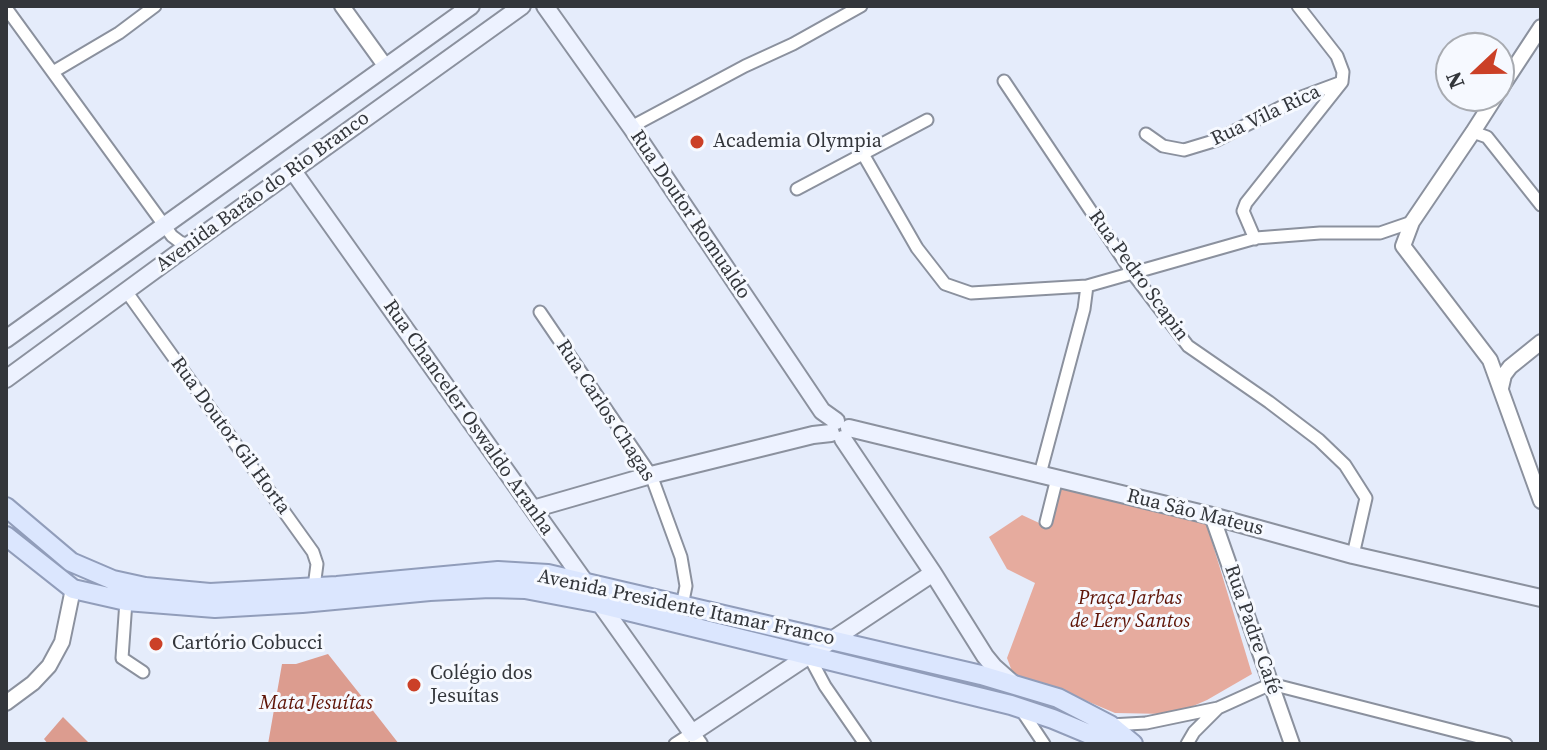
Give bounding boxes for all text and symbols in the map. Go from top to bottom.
north arrow [1435,32,1515,112]
text: N [1438,67,1472,93]
street label: Rua Vila Rica [1208,80,1324,152]
street label: Avenida Barão do Rio Branco [152,106,374,278]
street label: Rua Doutor Romualdo [625,126,755,304]
place label: Academia Olympia [713,130,882,154]
marker: Academia Olympia [688,133,706,151]
street label: Rua Pedro Scapin [1083,206,1193,346]
street label: Rua Chanceler Oswaldo Aranha [377,296,559,540]
street label: Rua Carlos Chagas [550,336,660,486]
street label: Rua Doutor Gil Horta [165,353,295,519]
street label: Rua São Mateus [1124,484,1266,542]
street label: Rua Padre Café [1219,562,1285,698]
street label: Avenida Presidente Itamar Franco [535,565,837,651]
park label: Praça Jarbas de Lery Santos [1070,587,1190,634]
place label: Cartório Cobucci [172,632,323,656]
marker: Cartório Cobucci [147,635,165,653]
place label: Colégio dos Jesuítas [430,662,533,709]
marker: Colégio dos Jesuítas [405,676,423,694]
park label: Mata Jesuítas [259,692,373,716]

